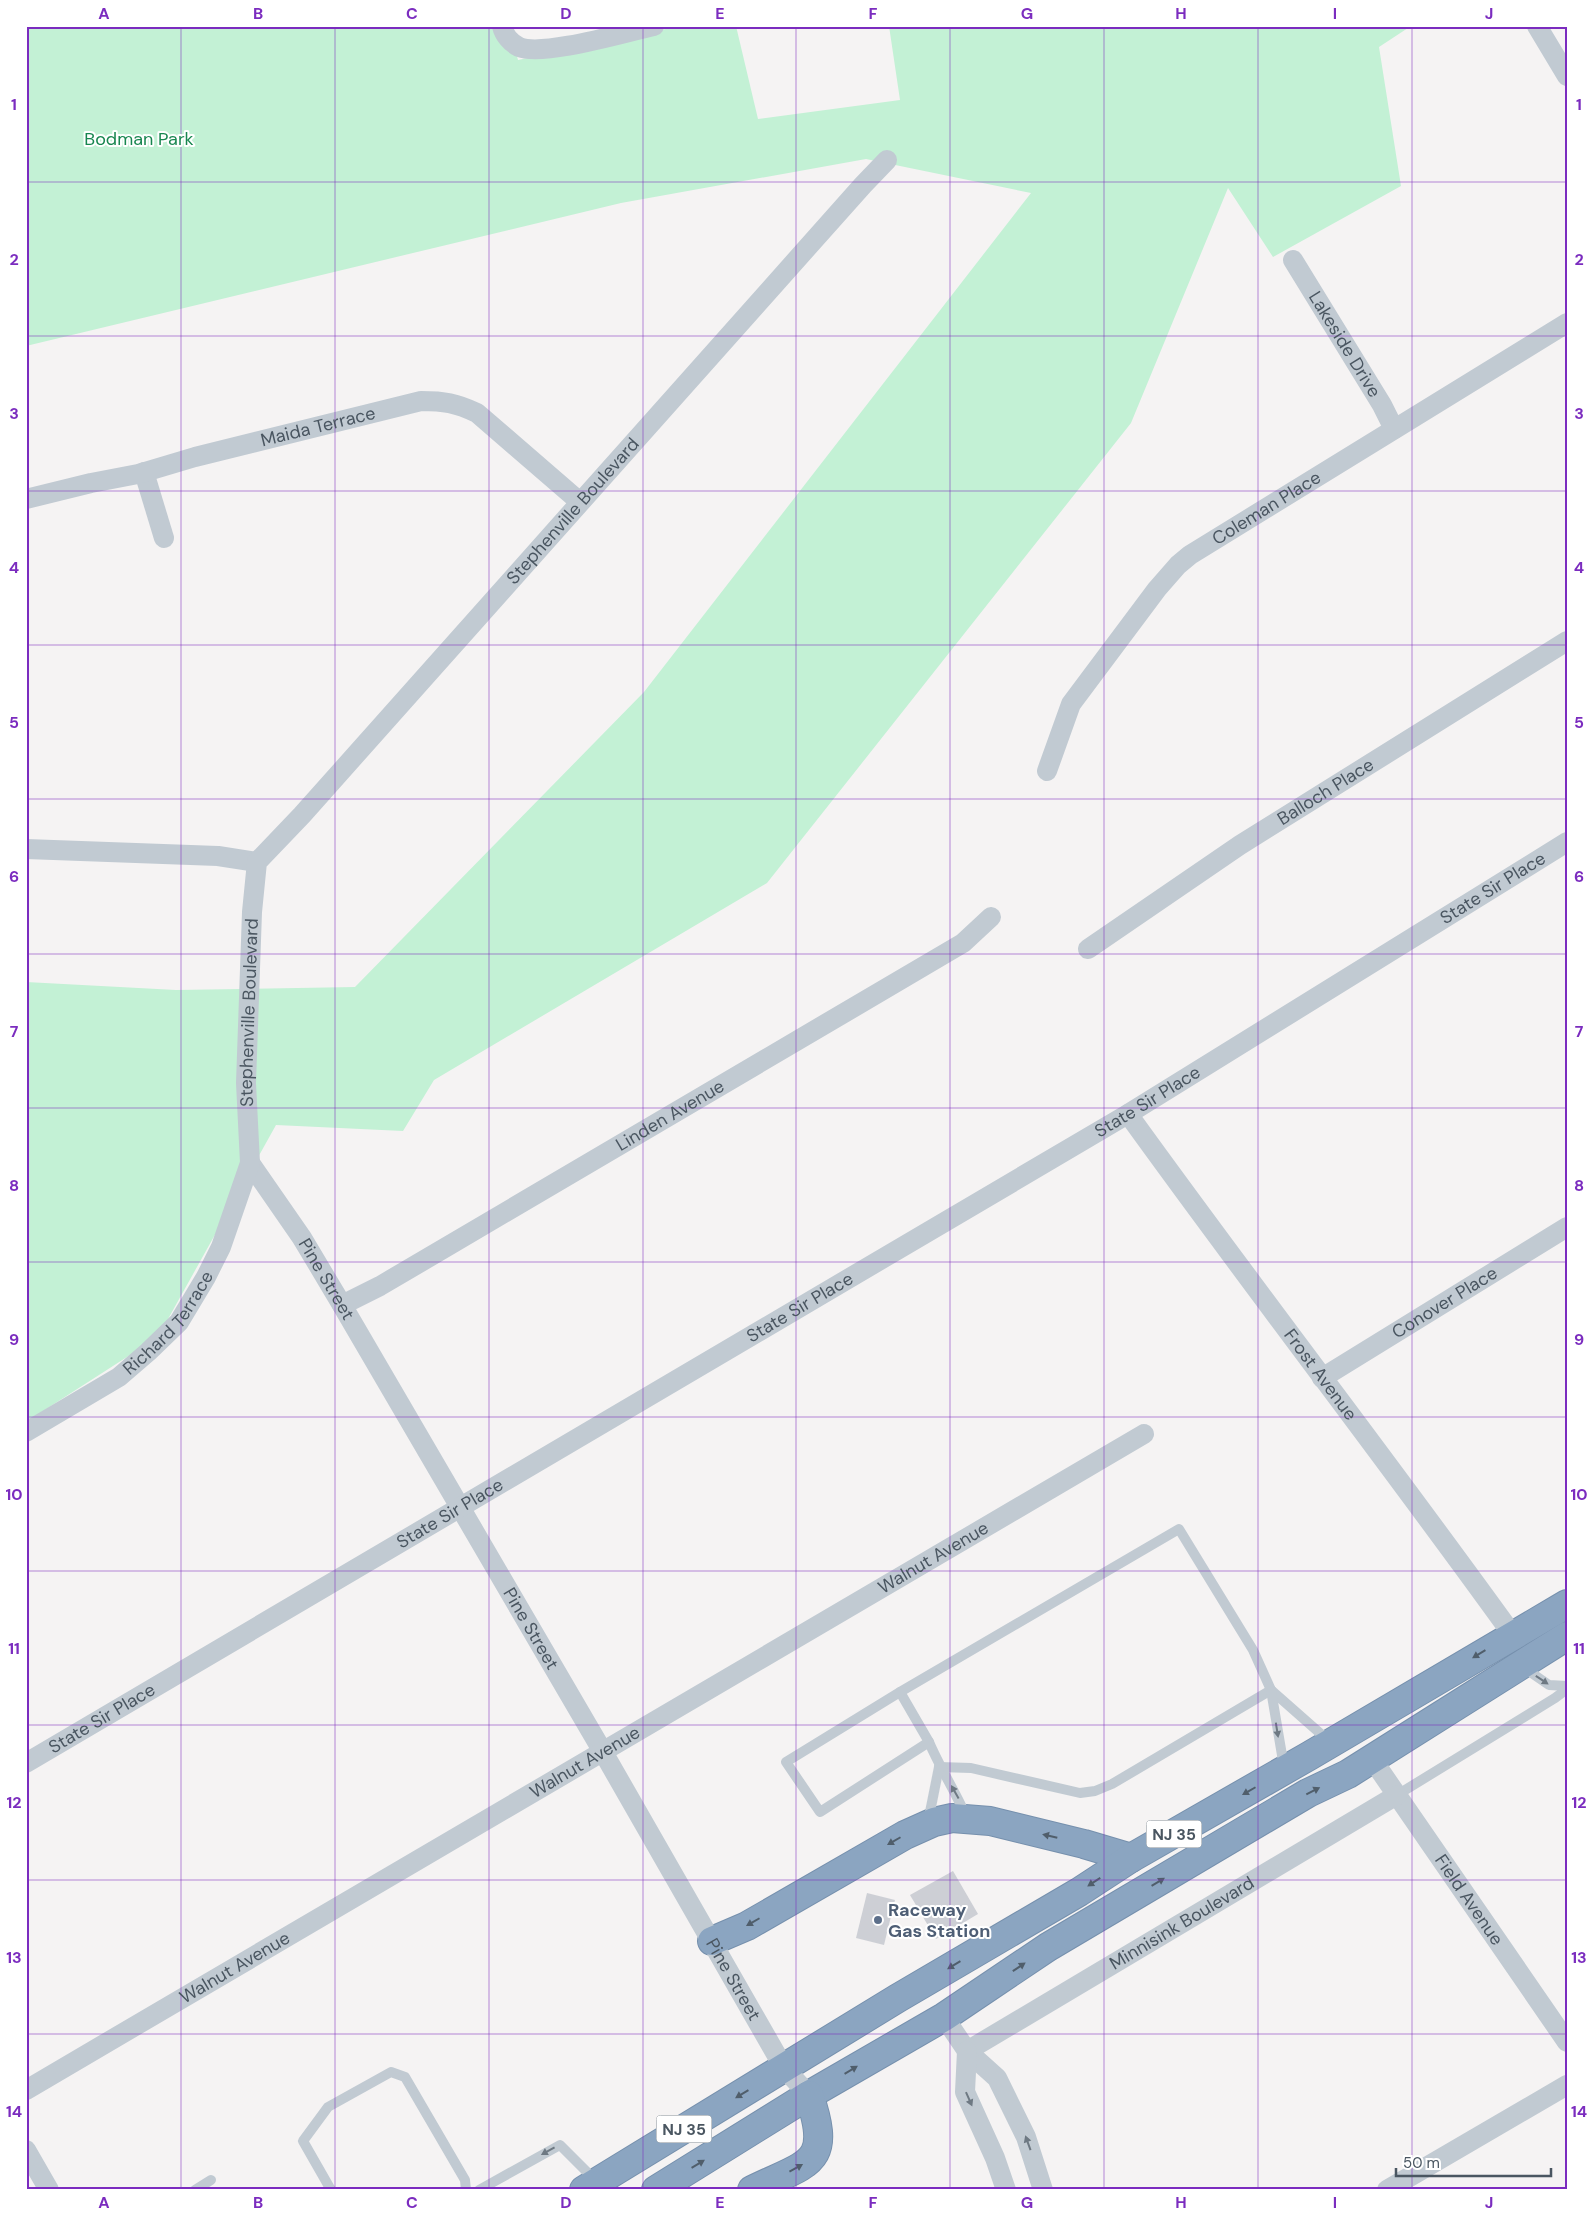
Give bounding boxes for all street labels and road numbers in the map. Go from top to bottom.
street label: Lakeside Drive [1303,287,1386,402]
street label: Maida Terrace [258,401,378,452]
street label: Stephenville Boulevard [501,433,644,589]
street label: Coleman Place [1207,465,1325,551]
street label: Balloch Place [1273,752,1378,831]
street label: State Sir Place [1435,846,1550,930]
street label: Stephenville Boulevard [234,918,264,1107]
street label: State Sir Place [1090,1060,1205,1143]
street label: Linden Avenue [611,1074,729,1157]
street label: Pine Street [293,1234,360,1324]
street label: Conover Place [1387,1261,1502,1344]
street label: Richard Terrace [118,1267,219,1380]
street label: State Sir Place [742,1267,858,1348]
street label: Frost Avenue [1278,1324,1363,1425]
street label: State Sir Place [392,1473,508,1554]
street label: Walnut Avenue [874,1516,993,1599]
street label: Pine Street [498,1583,564,1674]
street label: State Sir Place [44,1678,160,1759]
street label: Walnut Avenue [525,1720,644,1804]
road number: NJ 35 [1146,1820,1202,1848]
street label: Field Avenue [1429,1850,1509,1950]
street label: Minnisink Boulevard [1105,1871,1259,1975]
street label: Walnut Avenue [175,1926,294,2009]
street label: Pine Street [700,1934,766,2025]
road number: NJ 35 [656,2116,712,2142]

